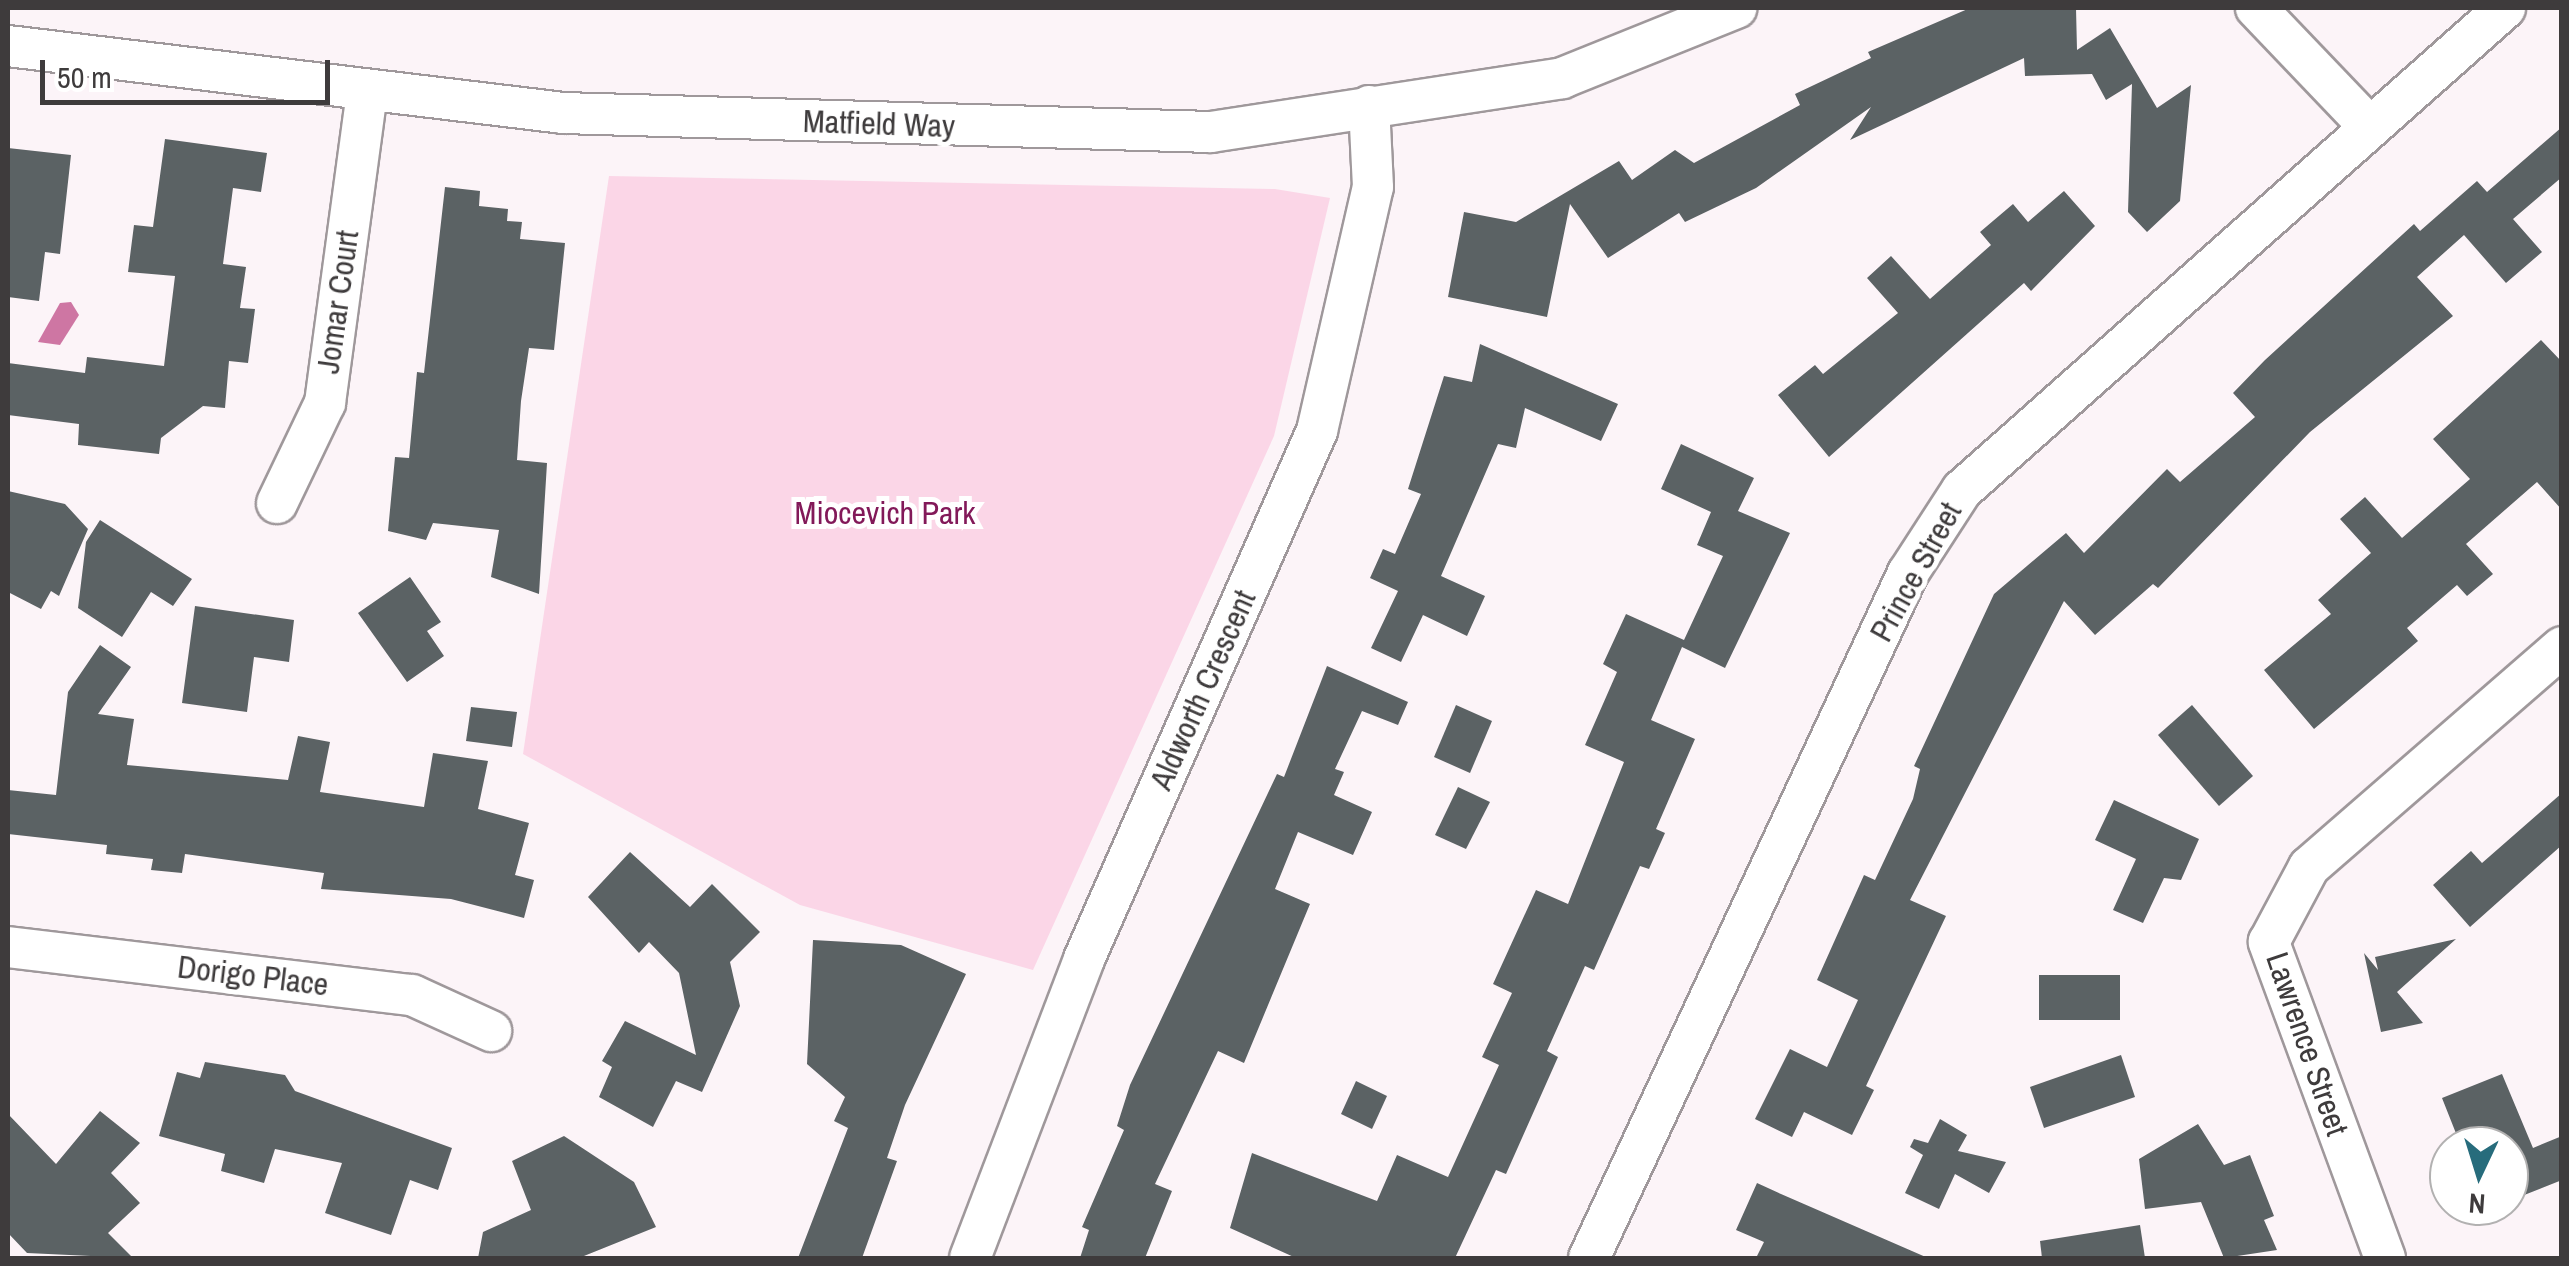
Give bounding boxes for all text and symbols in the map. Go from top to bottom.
scale bar [45,40,335,102]
text: 50 m [57,57,112,97]
street label: Matfield Way [802,102,956,146]
street label: Jomar Court [309,228,367,376]
park label: Miocevich Park [795,494,975,532]
street label: Prince Street [1862,496,1970,648]
street label: Aldworth Crescent [1142,584,1264,796]
street label: Lawrence Street [2258,947,2356,1141]
street label: Dorigo Place [175,948,331,1004]
north arrow [2429,1126,2529,1226]
text: N [2467,1184,2487,1223]

